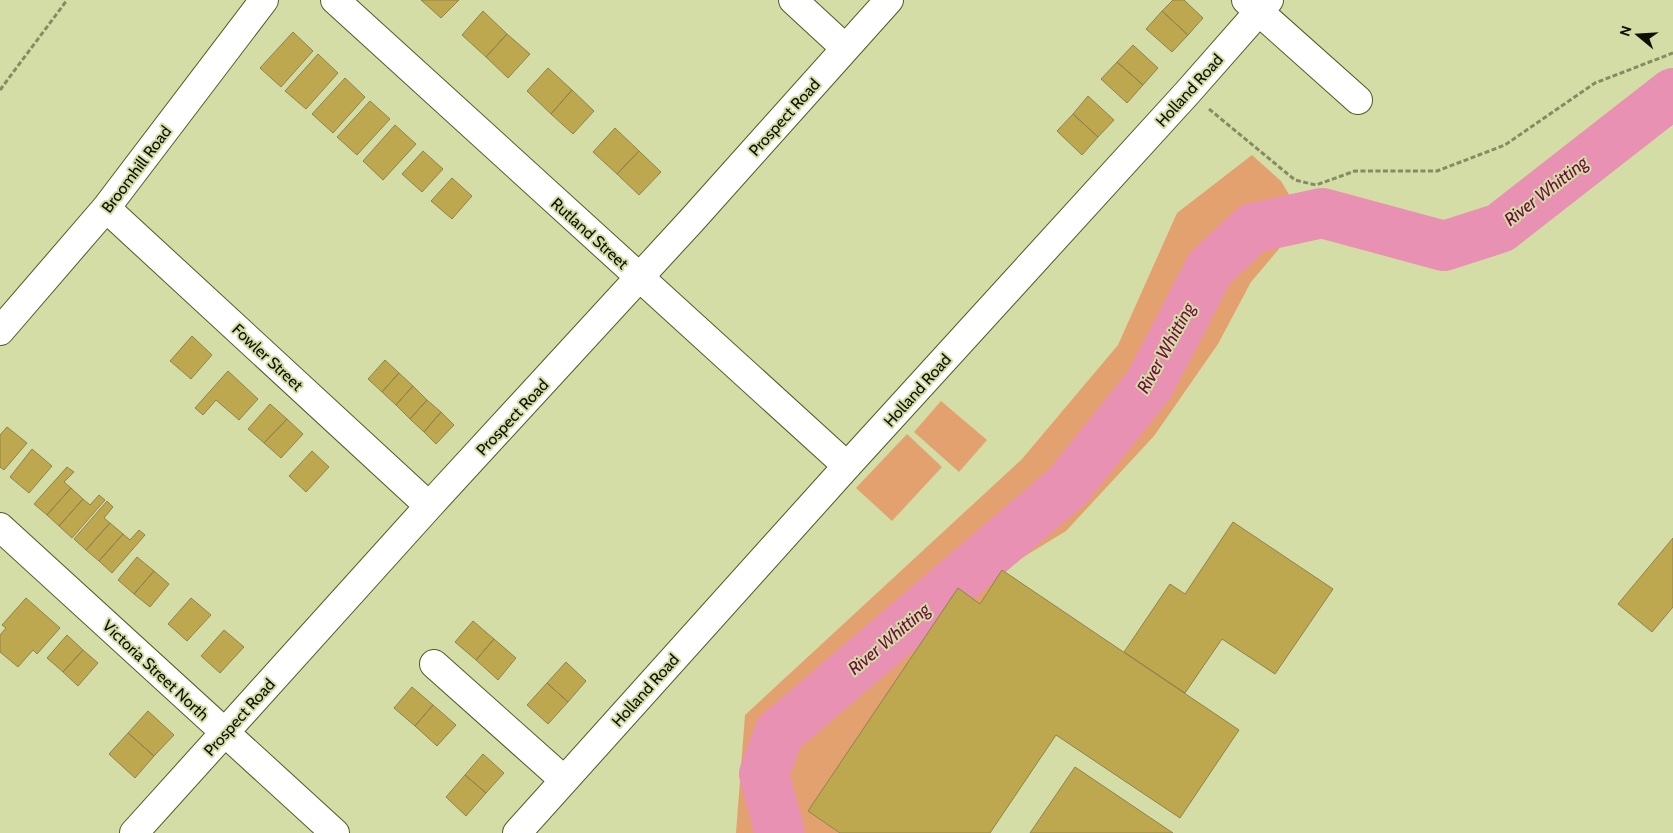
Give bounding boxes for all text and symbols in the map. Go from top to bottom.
north arrow [1613,10,1663,60]
text: N [1616,23,1636,38]
street label: Holland Road [1152,50,1227,131]
street label: Prospect Road [745,75,824,160]
street label: Broomhill Road [98,122,175,216]
water label: River Whitting [1500,151,1593,231]
street label: Rutland Street [547,194,633,273]
water label: River Whitting [1132,298,1200,397]
street label: Fowler Street [228,320,307,395]
street label: Holland Road [880,350,955,431]
street label: Prospect Road [472,375,553,459]
water label: River Whitting [843,598,935,680]
street label: Victoria Street North [98,616,213,725]
street label: Holland Road [608,650,683,731]
street label: Prospect Road [200,675,279,760]

